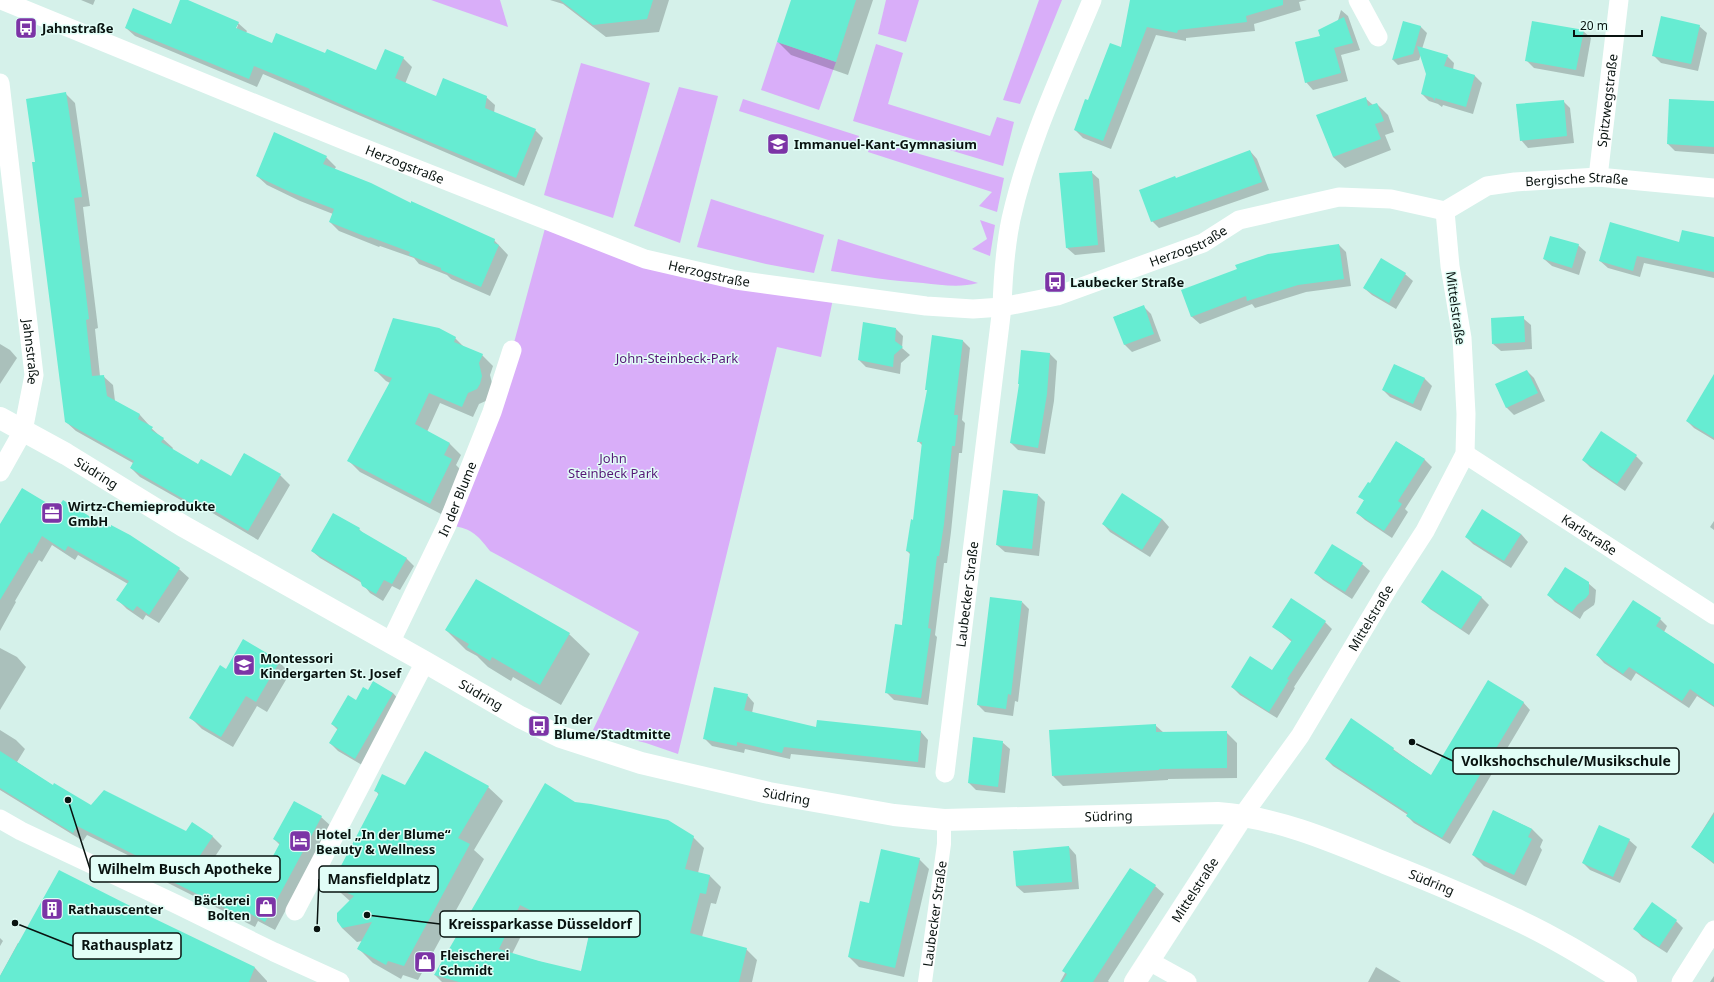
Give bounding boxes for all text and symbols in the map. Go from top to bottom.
scale bar [1574,12,1642,38]
bus stop icon: Jahnstraße [13,15,39,41]
text: 20 m [1580,17,1608,34]
place label: Jahnstraße [41,19,114,37]
street label: Spitzwegstraße [1593,53,1622,148]
school or university icon: Immanuel-Kant-Gymnasium [765,131,791,157]
place label: Immanuel-Kant-Gymnasium [794,135,977,153]
street label: Herzogstraße [363,141,447,188]
street label: Bergische Straße [1525,168,1629,190]
street label: Herzogstraße [1147,221,1230,271]
street label: Herzogstraße [667,256,751,291]
bus stop icon: Laubecker Straße [1042,269,1068,295]
street label: Mittelstraße [1442,270,1470,346]
place label: Laubecker Straße [1070,273,1184,291]
street label: Jahnstraße [18,316,43,386]
park label: John-Steinbeck-Park [614,349,738,367]
park label: John Steinbeck Park [568,449,658,482]
street label: Südring [71,453,122,493]
street label: In der Blume [434,459,480,539]
place label: Wirtz-Chemieprodukte GmbH [68,497,216,530]
office icon: Wirtz-Chemieprodukte GmbH [39,500,65,526]
street label: Karlstraße [1558,510,1621,559]
street label: Laubecker Straße [951,540,982,648]
street label: Mittelstraße [1344,581,1397,654]
place label: Montessori Kindergarten St. Josef [260,649,402,682]
school or university icon: Montessori Kindergarten St. Josef [231,652,257,678]
street label: Südring [456,675,506,714]
place label: In der Blume/Stadtmitte [554,710,671,743]
bus stop icon: In der Blume/Stadtmitte [526,713,552,739]
callout: Volkshochschule/Musikschule [1453,748,1679,774]
text: Volkshochschule/Musikschule [1461,751,1671,770]
street label: Südring [761,783,812,809]
street label: Südring [1084,806,1133,825]
place label: Hotel „In der Blume“ Beauty & Wellness [316,825,451,858]
hotel icon: Hotel „In der Blume“ Beauty & Wellness [287,828,313,854]
street label: Mittelstraße [1167,854,1222,926]
callout: Wilhelm Busch Apotheke [90,856,280,882]
text: Wilhelm Busch Apotheke [98,859,272,878]
street label: Laubecker Straße [918,860,951,968]
street label: Südring [1406,864,1457,900]
callout: Mansfieldplatz [319,866,438,892]
text: Mansfieldplatz [327,869,431,888]
place label: Bäckerei Bolten [194,891,250,924]
shop icon: Bäckerei Bolten [253,894,279,920]
building icon: Rathauscenter [39,896,65,922]
place label: Rathauscenter [68,900,163,918]
callout: Kreissparkasse Düsseldorf [440,911,640,937]
text: Kreissparkasse Düsseldorf [448,914,633,933]
callout: Rathausplatz [73,933,181,959]
text: Rathausplatz [81,935,173,954]
place label: Fleischerei Schmidt [440,946,509,979]
shop icon: Fleischerei Schmidt [412,949,438,975]

